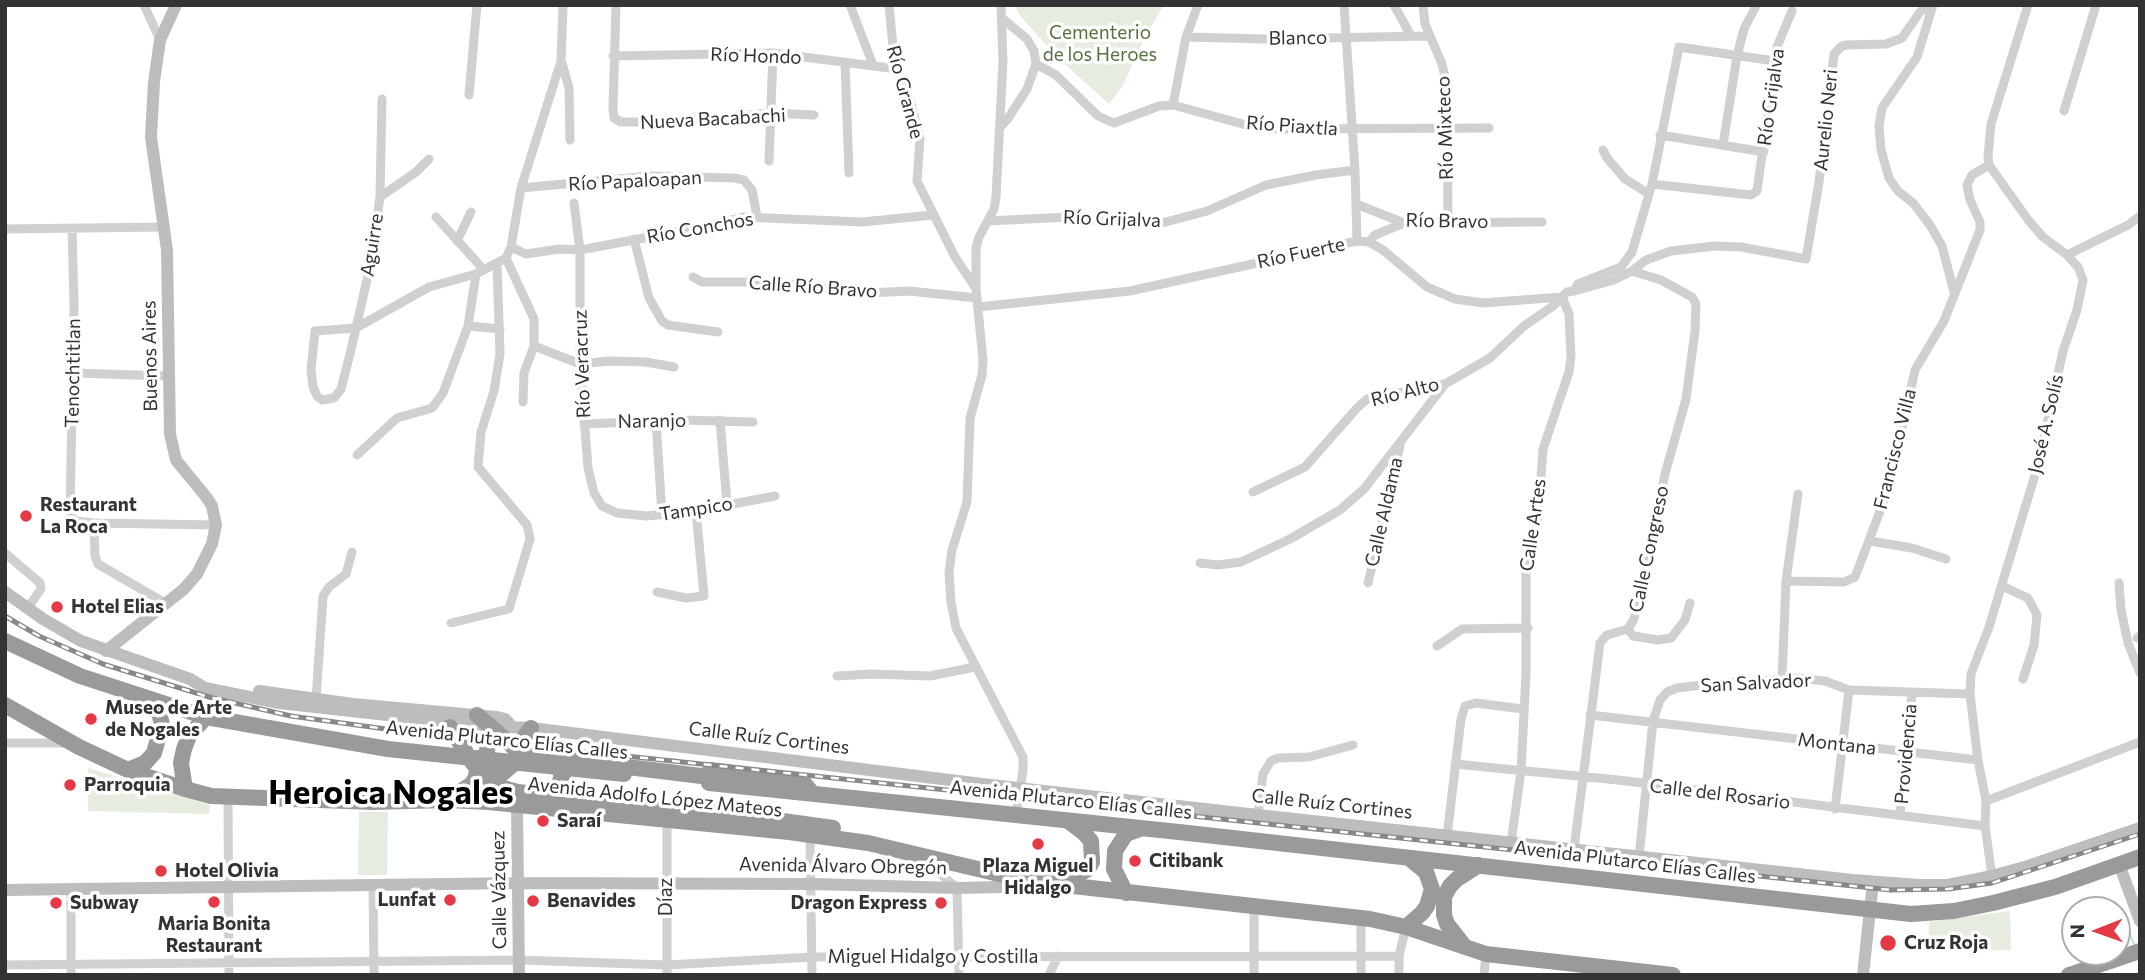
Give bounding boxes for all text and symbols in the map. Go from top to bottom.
park label: Cementerio de los Heroes [1043,22,1157,66]
street label: Blanco [1268,26,1328,50]
street label: Río Hondo [710,43,802,69]
street label: Río Grande [882,43,928,141]
street label: Río Grijalva [1753,47,1789,147]
street label: Aurelio Neri [1809,68,1843,172]
street label: Río Mixteco [1432,76,1458,180]
street label: Nueva Bacabachi [640,104,786,134]
street label: Río Piaxtla [1245,111,1339,141]
street label: Río Papaloapan [568,166,702,196]
street label: Río Grijalva [1063,206,1161,232]
street label: Río Conchos [645,207,755,249]
street label: Río Bravo [1405,209,1489,233]
street label: Aguirre [356,212,388,278]
street label: Río Fuerte [1255,233,1347,273]
street label: Calle Río Bravo [748,271,878,303]
street label: Buenos Aires [138,300,162,412]
street label: Río Veracruz [569,309,595,419]
street label: Tenochtitlan [61,318,85,428]
street label: José A. Solís [2024,372,2068,476]
street label: Río Alto [1369,373,1441,411]
street label: Francisco Villa [1869,386,1921,512]
street label: Naranjo [617,409,687,433]
street label: Calle Aldama [1360,455,1408,569]
street label: Calle Artes [1515,477,1551,573]
street label: Calle Congreso [1624,483,1674,615]
street label: Tampico [658,492,734,526]
place label: Restaurant La Roca [40,494,137,538]
marker: Restaurant La Roca [18,508,34,524]
place label: Hotel Elias [71,596,164,618]
marker: Hotel Elias [49,599,65,615]
street label: San Salvador [1700,669,1812,697]
place label: Museo de Arte de Nogales [105,697,232,741]
street label: Providencia [1890,703,1922,805]
marker: Museo de Arte de Nogales [83,711,99,727]
street label: Avenida Plutarco Elías Calles [385,716,629,764]
street label: Calle Ruíz Cortines [687,717,851,759]
street label: Montana [1796,728,1878,760]
street label: Avenida Adolfo López Mateos [527,772,783,822]
district label: Heroica Nogales [268,773,514,813]
place label: Parroquia [84,774,170,796]
street label: Calle del Rosario [1648,774,1792,814]
street label: Avenida Plutarco Elías Calles [949,776,1193,824]
marker: Parroquia [62,777,78,793]
street label: Calle Ruíz Cortines [1250,784,1414,824]
place label: Saraí [557,810,601,832]
marker: Saraí [535,813,551,829]
street label: Calle Vázquez [487,830,511,950]
marker: Plaza Miguel Hidalgo [1030,836,1046,852]
street label: Avenida Plutarco Elías Calles [1513,836,1757,888]
place label: Citibank [1149,850,1224,872]
street label: Avenida Álvaro Obregón [739,853,947,879]
marker: Citibank [1127,853,1143,869]
place label: Plaza Miguel Hidalgo [982,855,1094,899]
place label: Hotel Olivia [175,860,279,882]
marker: Hotel Olivia [153,863,169,879]
street label: Díaz [655,878,677,916]
place label: Lunfat [378,889,436,911]
place label: Benavides [547,890,636,912]
place label: Subway [70,892,139,914]
marker: Lunfat [442,892,458,908]
place label: Dragon Express [791,892,927,914]
marker: Benavides [525,893,541,909]
marker: Maria Bonita Restaurant [206,894,222,910]
marker: Subway [48,895,64,911]
marker: Dragon Express [933,895,949,911]
north arrow [2061,896,2131,966]
place label: Maria Bonita Restaurant [157,913,271,957]
text: N [2065,924,2088,939]
place label: Cruz Roja [1904,932,1988,954]
marker: Cruz Roja [1878,933,1898,953]
street label: Miguel Hidalgo y Costilla [828,946,1038,968]

